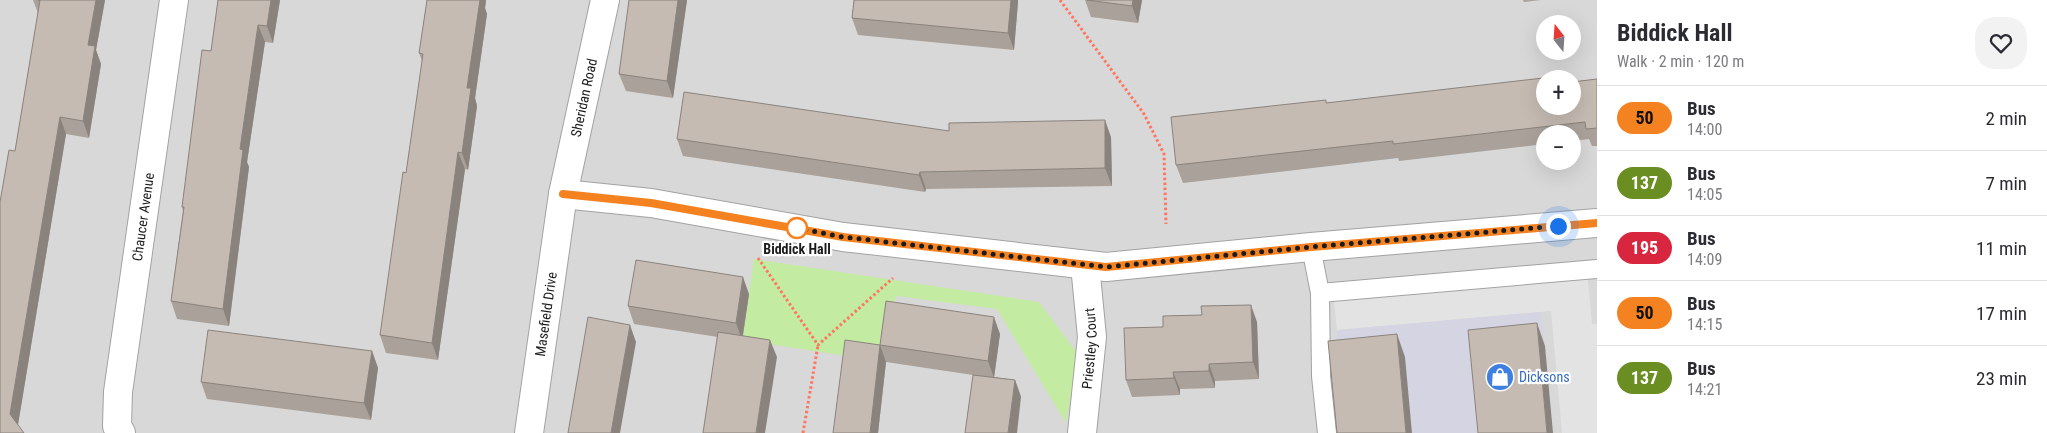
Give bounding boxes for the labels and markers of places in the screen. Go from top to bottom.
marker: Biddick Hall [786,217,808,239]
place label: Biddick Hall [763,241,831,257]
shop icon: Dicksons [1485,362,1515,392]
place label: Dicksons [1519,369,1570,385]

